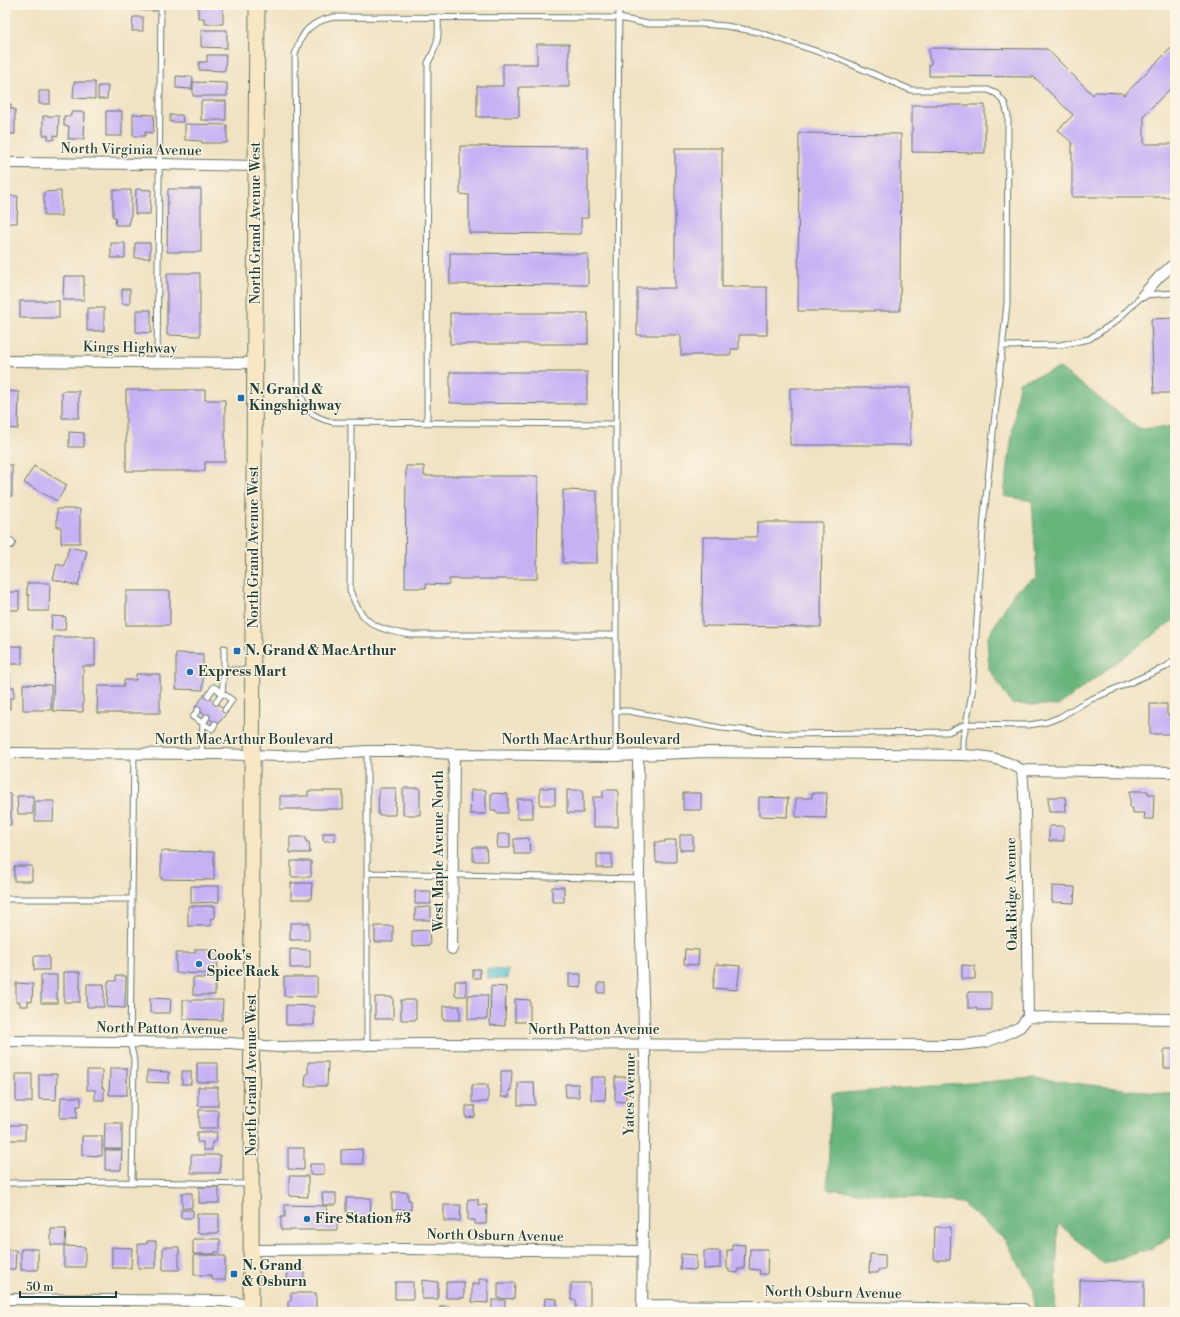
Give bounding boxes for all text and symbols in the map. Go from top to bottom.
street label: North Virginia Avenue [60,140,202,160]
street label: North Grand Avenue West [247,142,265,304]
street label: Kings Highway [83,338,177,358]
place label: N. Grand & Kingshighway [249,381,342,415]
marker: N. Grand & Kingshighway [236,393,246,403]
street label: North Grand Avenue West [245,466,263,628]
place label: N. Grand & MacArthur [245,642,396,660]
marker: N. Grand & MacArthur [232,646,242,656]
place label: Express Mart [198,663,287,681]
marker: Express Mart [185,667,195,677]
street label: North MacArthur Boulevard [155,731,333,749]
street label: North MacArthur Boulevard [502,731,680,749]
street label: West Maple Avenue North [430,770,448,933]
street label: Oak Ridge Avenue [1002,837,1022,951]
place label: Cook's Spice Rack [207,947,280,981]
marker: Cook's Spice Rack [194,959,204,969]
street label: North Grand Avenue West [243,994,261,1156]
street label: North Patton Avenue [96,1019,228,1039]
street label: North Patton Avenue [528,1021,660,1039]
street label: Yates Avenue [620,1053,640,1136]
place label: Fire Station #3 [315,1210,411,1228]
marker: Fire Station #3 [302,1214,312,1224]
street label: North Osburn Avenue [426,1226,564,1246]
place label: N. Grand & Osburn [242,1257,307,1291]
marker: N. Grand & Osburn [229,1269,239,1279]
scale bar [20,1273,116,1299]
text: 50 m [26,1280,54,1295]
street label: North Osburn Avenue [764,1283,902,1303]

